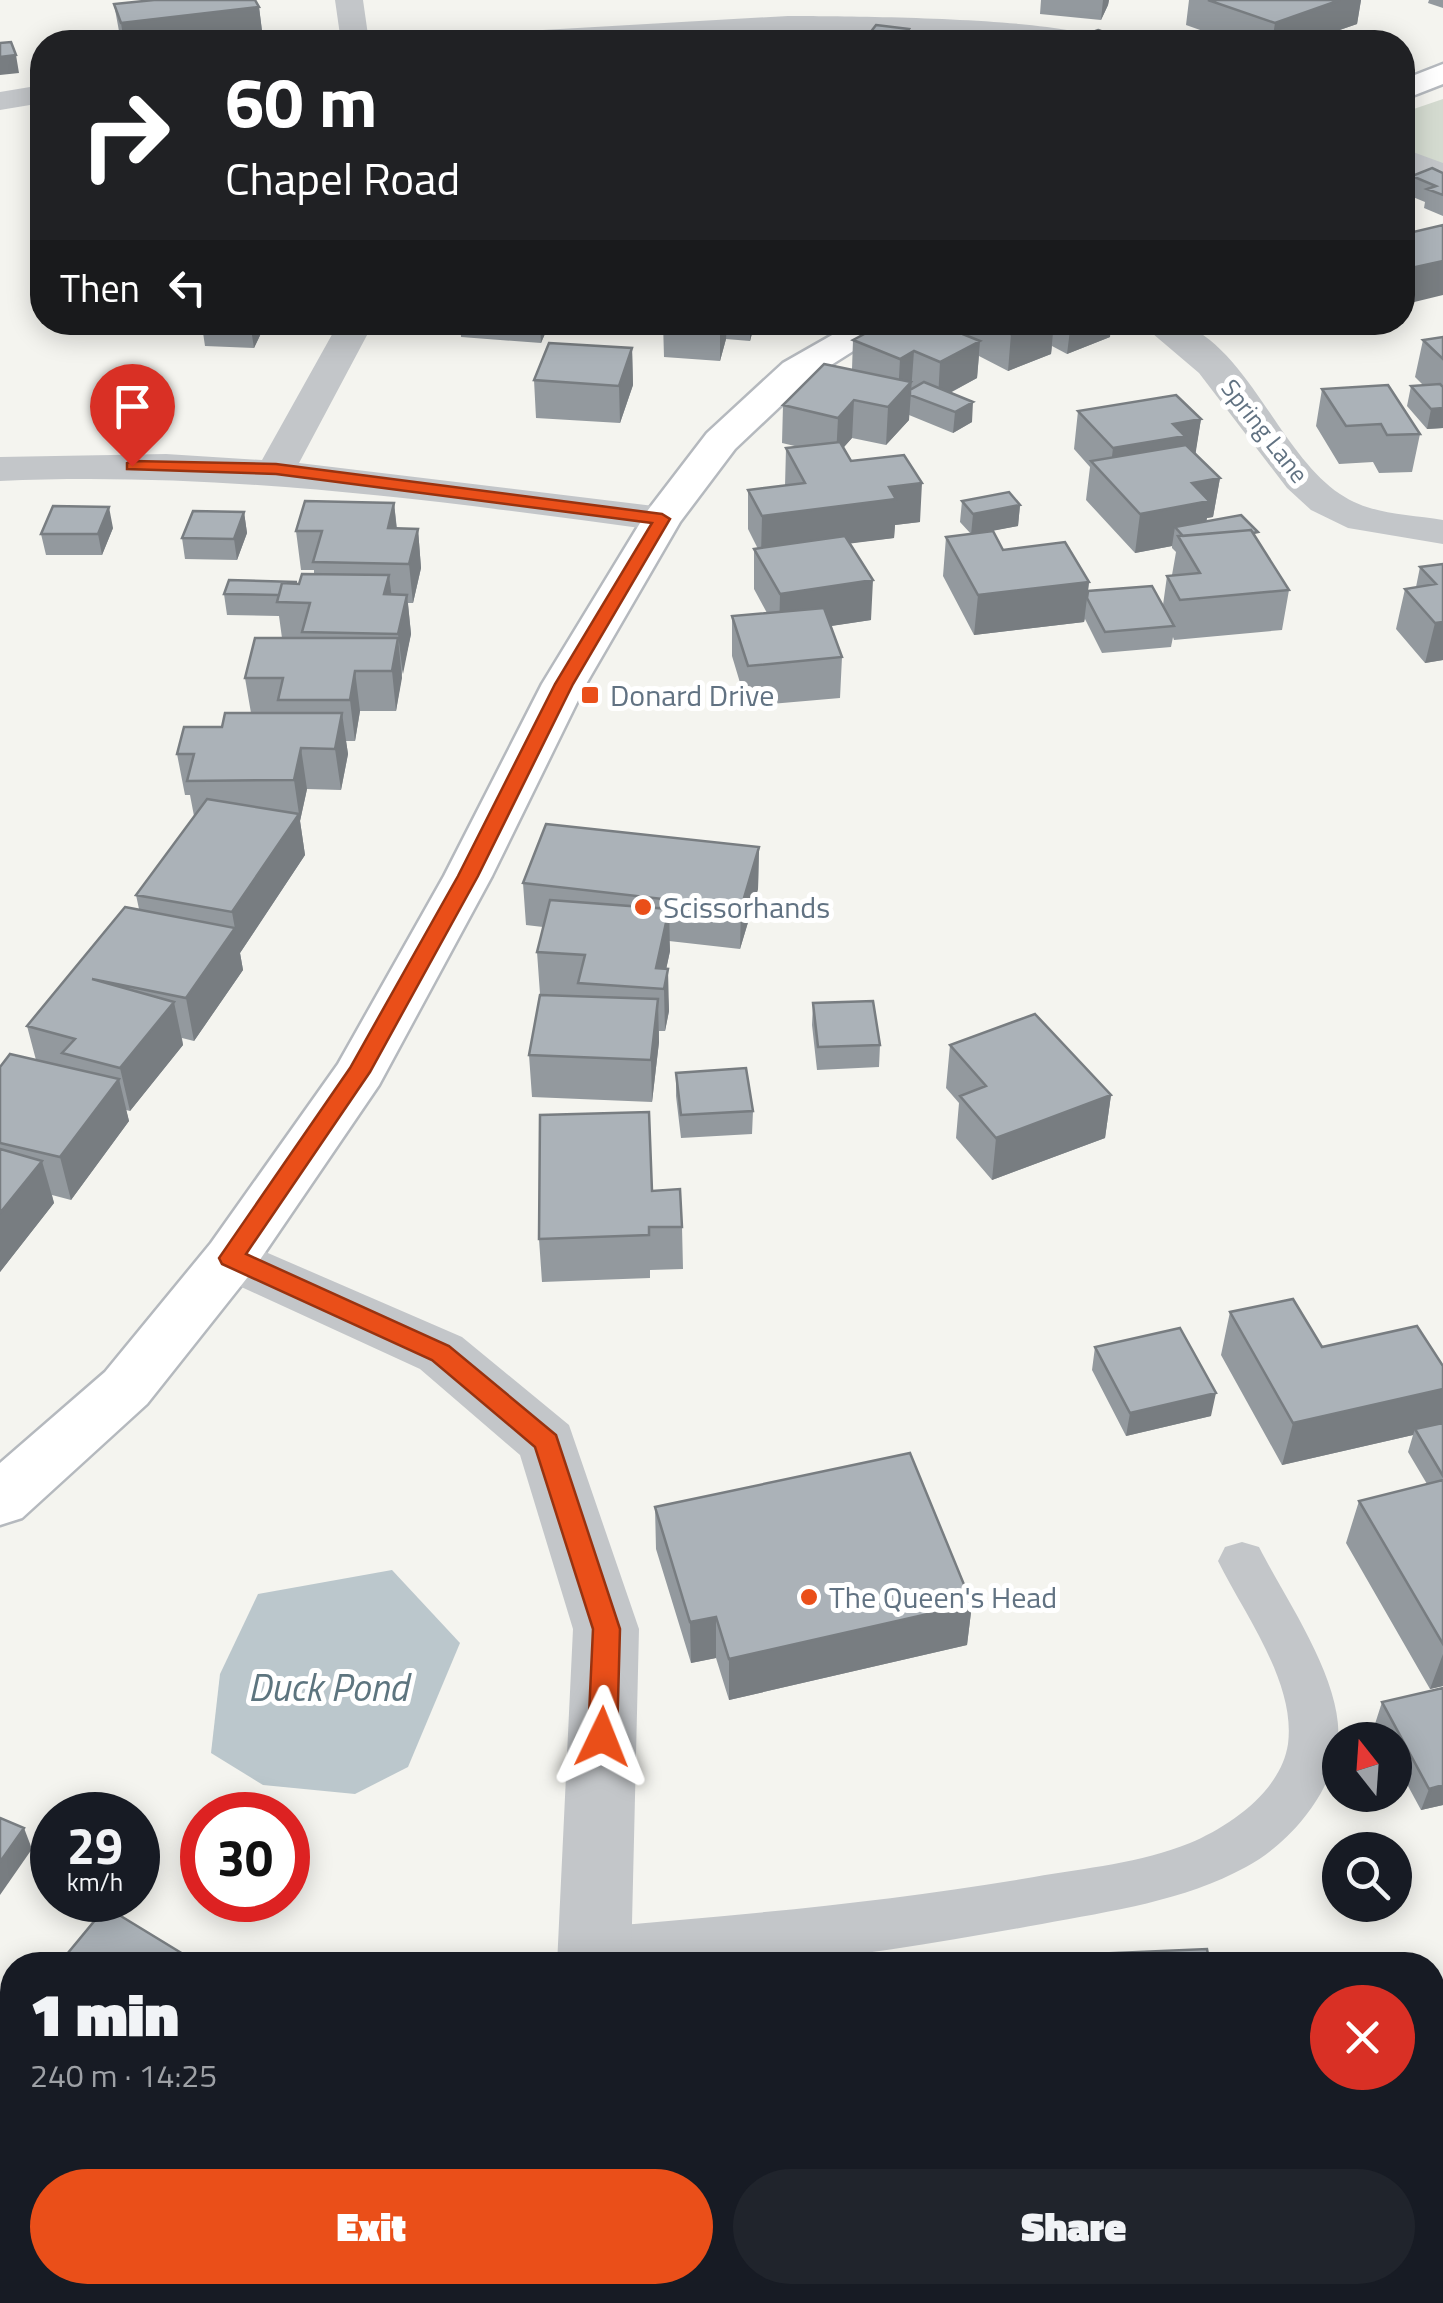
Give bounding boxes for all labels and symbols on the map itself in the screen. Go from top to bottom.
pin [90,364,175,467]
street label: Spring Lane [1212,371,1318,491]
place label: Donard Drive [610,672,774,718]
marker: Donard Drive [579,684,601,706]
place label: Scissorhands [663,884,830,930]
marker: Scissorhands [632,896,654,918]
place label: The Queen's Head [829,1574,1057,1620]
marker: The Queen's Head [798,1586,820,1608]
water label: Duck Pond [248,1658,412,1716]
position arrow [550,1685,654,1789]
north arrow [1322,1722,1412,1812]
speed limit sign: 30 [180,1792,310,1922]

